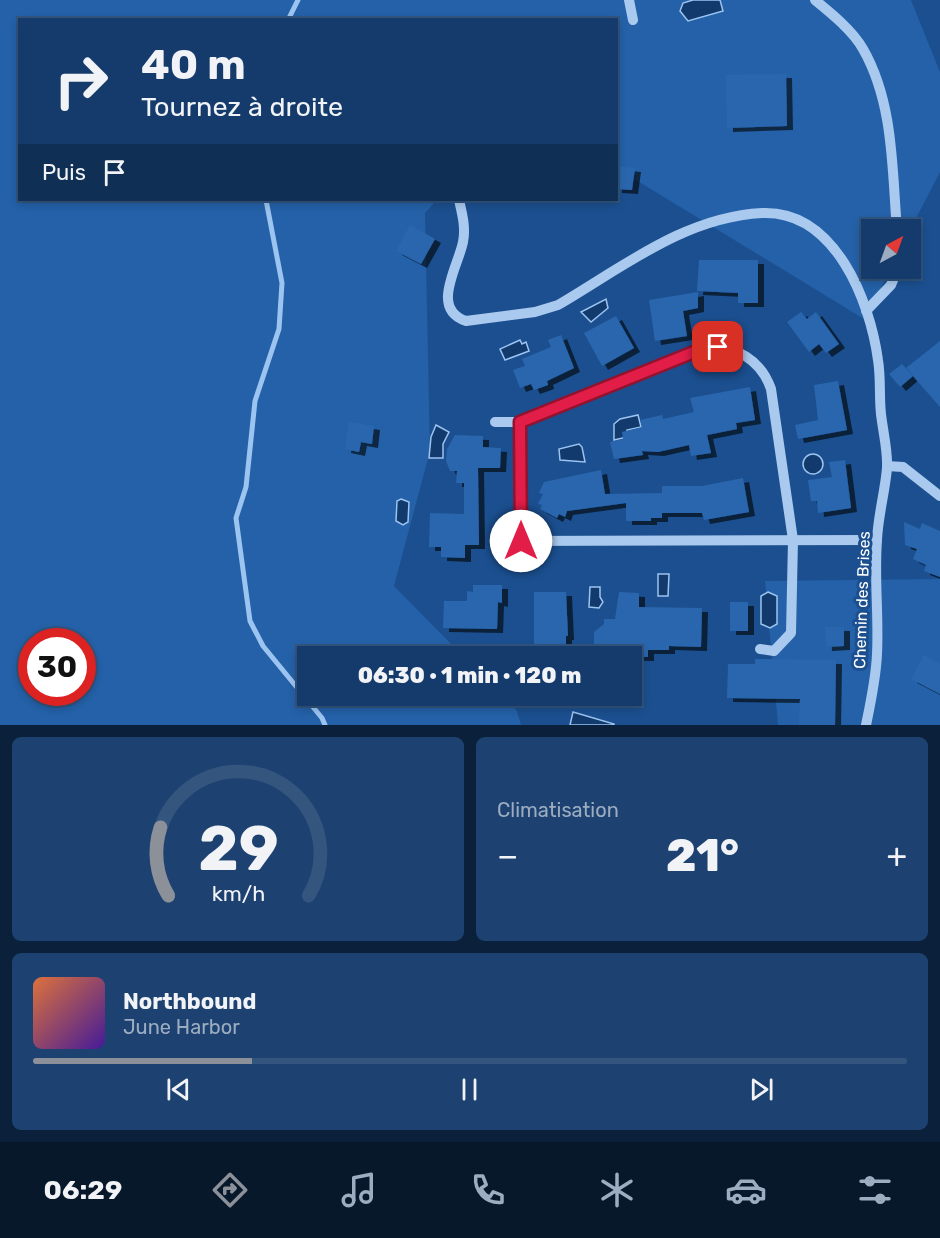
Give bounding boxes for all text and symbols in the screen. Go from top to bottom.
text: 40 m [141,40,246,90]
icon: right [42,42,120,120]
text: Tournez à droite [141,91,343,123]
icon: arrive [98,156,131,189]
text: Puis [42,159,86,186]
north arrow [861,219,921,279]
map controls [861,219,921,279]
pin [692,321,743,372]
icon: arrive [701,330,734,363]
position arrow [489,509,553,573]
street label: Chemin des Brises [850,531,874,669]
speed limit sign: 30 [18,628,96,706]
text: 06:30 · 1 min · 120 m [358,662,581,689]
text: Climatisation [497,798,619,822]
text: 29 [198,812,278,886]
text: 21° [666,829,739,882]
text: − [497,836,518,875]
text: + [886,836,907,875]
text: km/h [211,881,265,906]
text: Northbound [123,988,256,1015]
text: June Harbor [123,1015,240,1039]
icon: previous [162,1073,195,1106]
icon: pause [453,1073,486,1106]
icon: next [745,1073,778,1106]
icon: directions [209,1169,251,1211]
icon: music [338,1169,380,1211]
icon: phone [467,1169,509,1211]
icon: climate [596,1169,638,1211]
icon: car [725,1169,767,1211]
icon: filters [854,1169,896,1211]
text: 06:29 [44,1174,122,1206]

